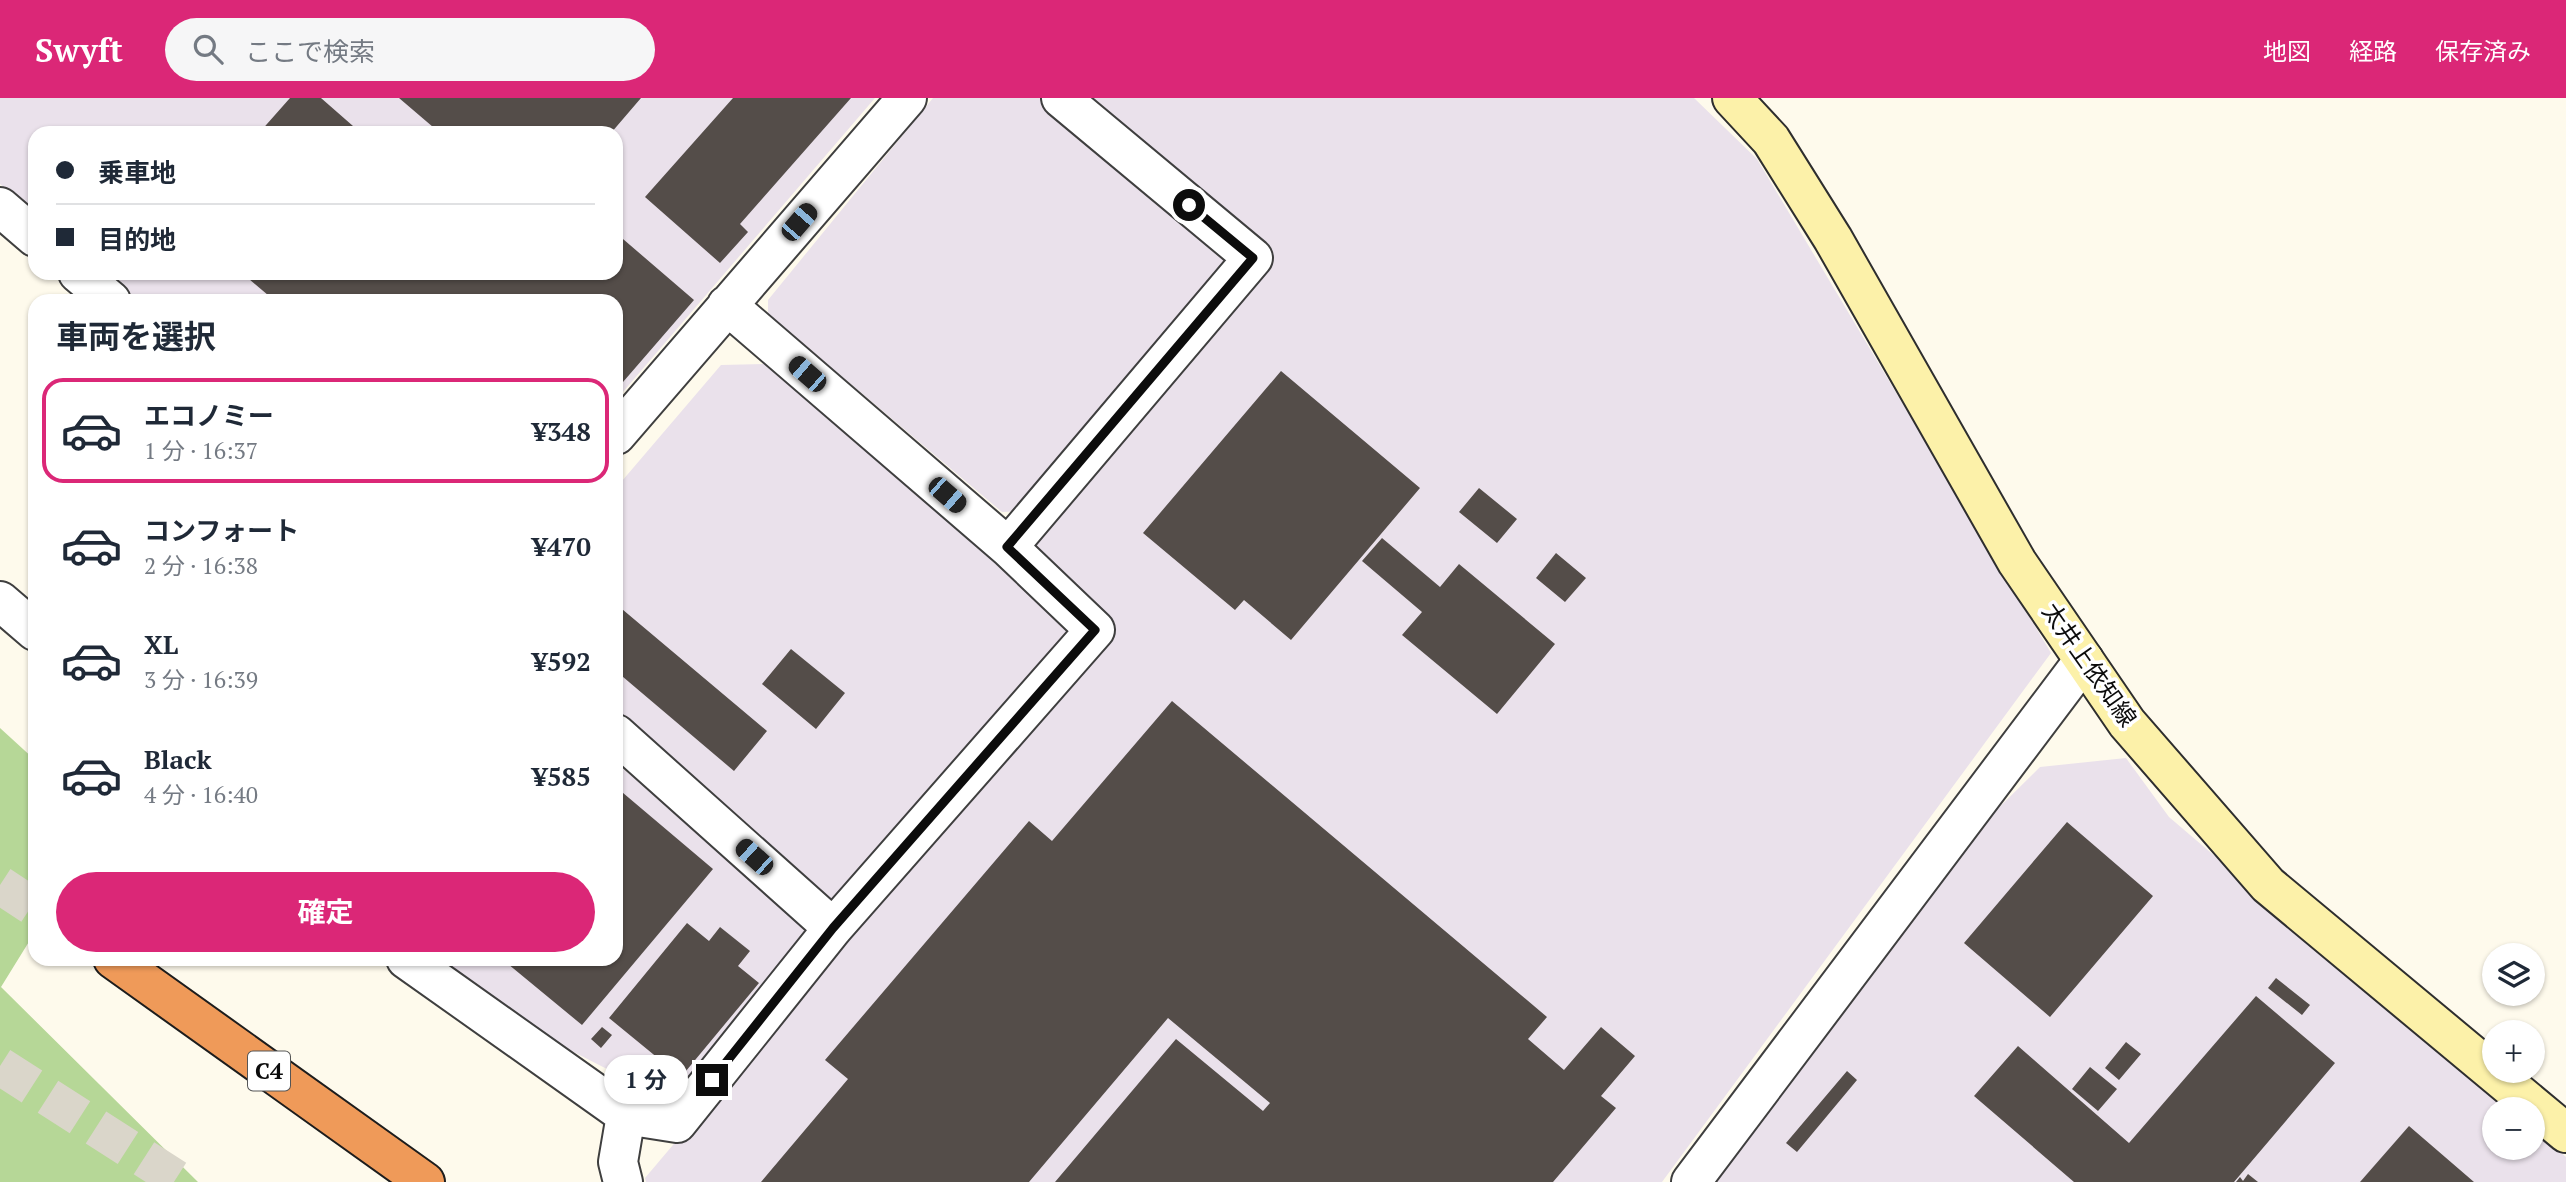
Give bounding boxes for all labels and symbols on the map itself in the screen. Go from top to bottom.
route start [1173,189,1205,221]
car [778,199,821,245]
car [785,352,830,396]
car [925,473,970,517]
street label: 太井上依知線 [2035,596,2144,733]
car [732,835,777,879]
road number: C4 [248,1052,290,1090]
callout: 1 分 [604,1056,688,1104]
route end [696,1064,728,1096]

